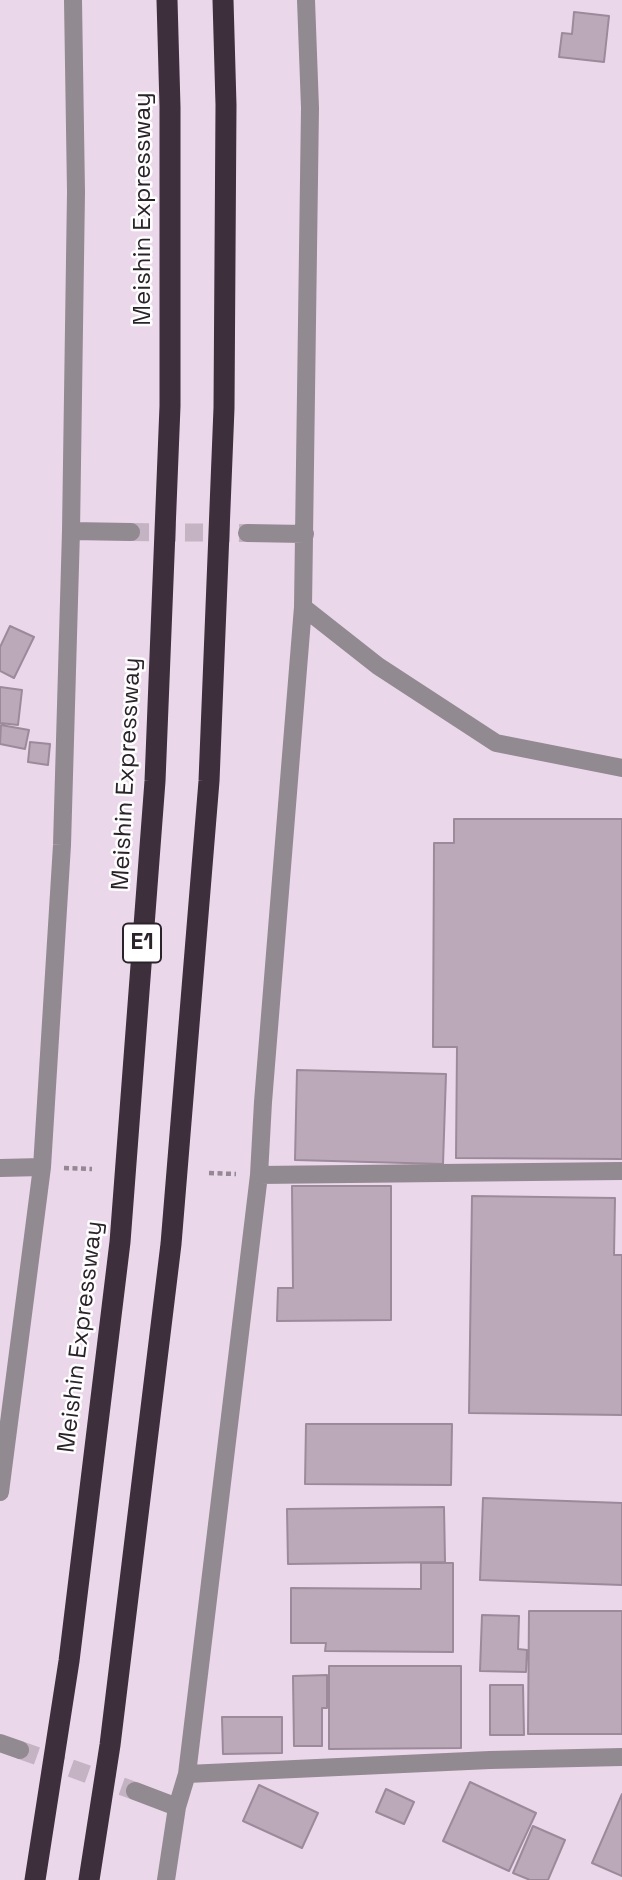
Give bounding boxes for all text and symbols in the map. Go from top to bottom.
street label: Meishin Expressway [129,92,157,326]
street label: Meishin Expressway [107,657,147,891]
road number: E1 [123,924,161,962]
street label: Meishin Expressway [52,1219,110,1455]

